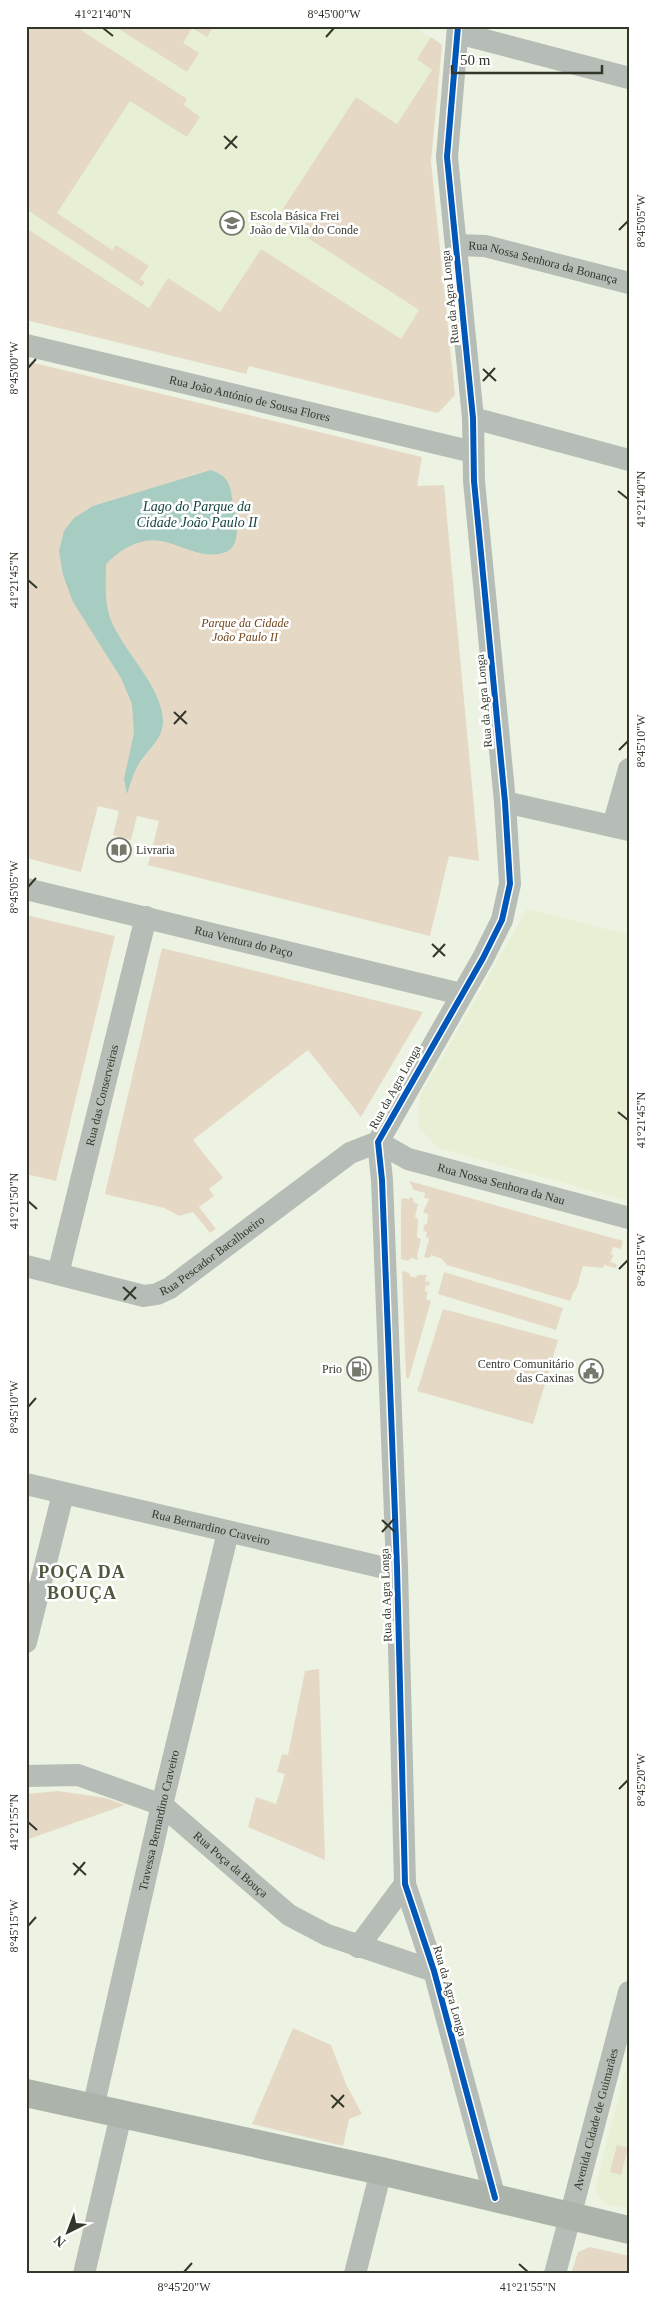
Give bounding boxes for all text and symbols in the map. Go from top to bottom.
text: 41°21'40"N [75,7,132,21]
text: 8°45'00"W [307,7,361,21]
scale bar [452,42,602,74]
text: 50 m [460,52,491,68]
text: 8°45'05"W [634,194,648,248]
place label: Escola Básica Frei João de Vila do Conde [250,209,358,237]
school or university icon: Escola Básica Frei João de Vila do Conde [219,210,245,236]
street label: Rua Nossa Senhora da Bonança [468,238,620,287]
street label: Rua da Agra Longa [438,249,462,344]
text: 8°45'00"W [7,341,21,395]
street label: Rua João António de Sousa Flores [168,373,332,425]
text: 41°21'40"N [634,470,648,527]
water label: Lago do Parque da Cidade João Paulo II [137,499,259,530]
text: 41°21'45"N [7,551,21,608]
park label: Parque da Cidade João Paulo II [200,616,289,644]
street label: Rua da Agra Longa [473,653,495,748]
text: 8°45'10"W [634,714,648,768]
library icon: Livraria [106,837,132,863]
place label: Livraria [136,843,175,857]
text: 8°45'05"W [7,860,21,914]
street label: Rua Ventura do Paço [193,923,294,960]
street label: Rua da Agra Longa [366,1042,424,1131]
street label: Rua das Conserveiras [83,1043,121,1148]
text: 41°21'45"N [634,1091,648,1148]
street label: Rua Nossa Senhora da Nau [436,1160,567,1208]
text: 41°21'50"N [7,1172,21,1229]
street label: Rua Pescador Bacalhoeiro [157,1213,267,1299]
text: 8°45'15"W [634,1233,648,1287]
fuel station icon: Prio [346,1356,372,1382]
place label: Centro Comunitário das Caxinas [478,1357,574,1385]
public building icon: Centro Comunitário das Caxinas [578,1358,604,1384]
place label: Prio [322,1362,342,1376]
text: 8°45'10"W [7,1380,21,1434]
street label: Rua Bernardino Craveiro [150,1507,272,1548]
street label: Rua da Agra Longa [377,1547,395,1642]
district label: POÇA DA BOUÇA [38,1562,126,1603]
street label: Travessa Bernardino Craveiro [136,1749,182,1892]
text: 8°45'20"W [634,1753,648,1807]
text: 41°21'55"N [7,1793,21,1850]
street label: Rua Poça da Bouça [191,1828,271,1901]
text: 8°45'15"W [7,1899,21,1953]
street label: Rua da Agra Longa [430,1944,470,2039]
street label: Avenida Cidade de Guimarães [570,2046,621,2192]
north arrow [42,2208,92,2258]
text: N [51,2232,68,2250]
text: 8°45'20"W [157,2280,211,2294]
text: 41°21'55"N [500,2280,557,2294]

